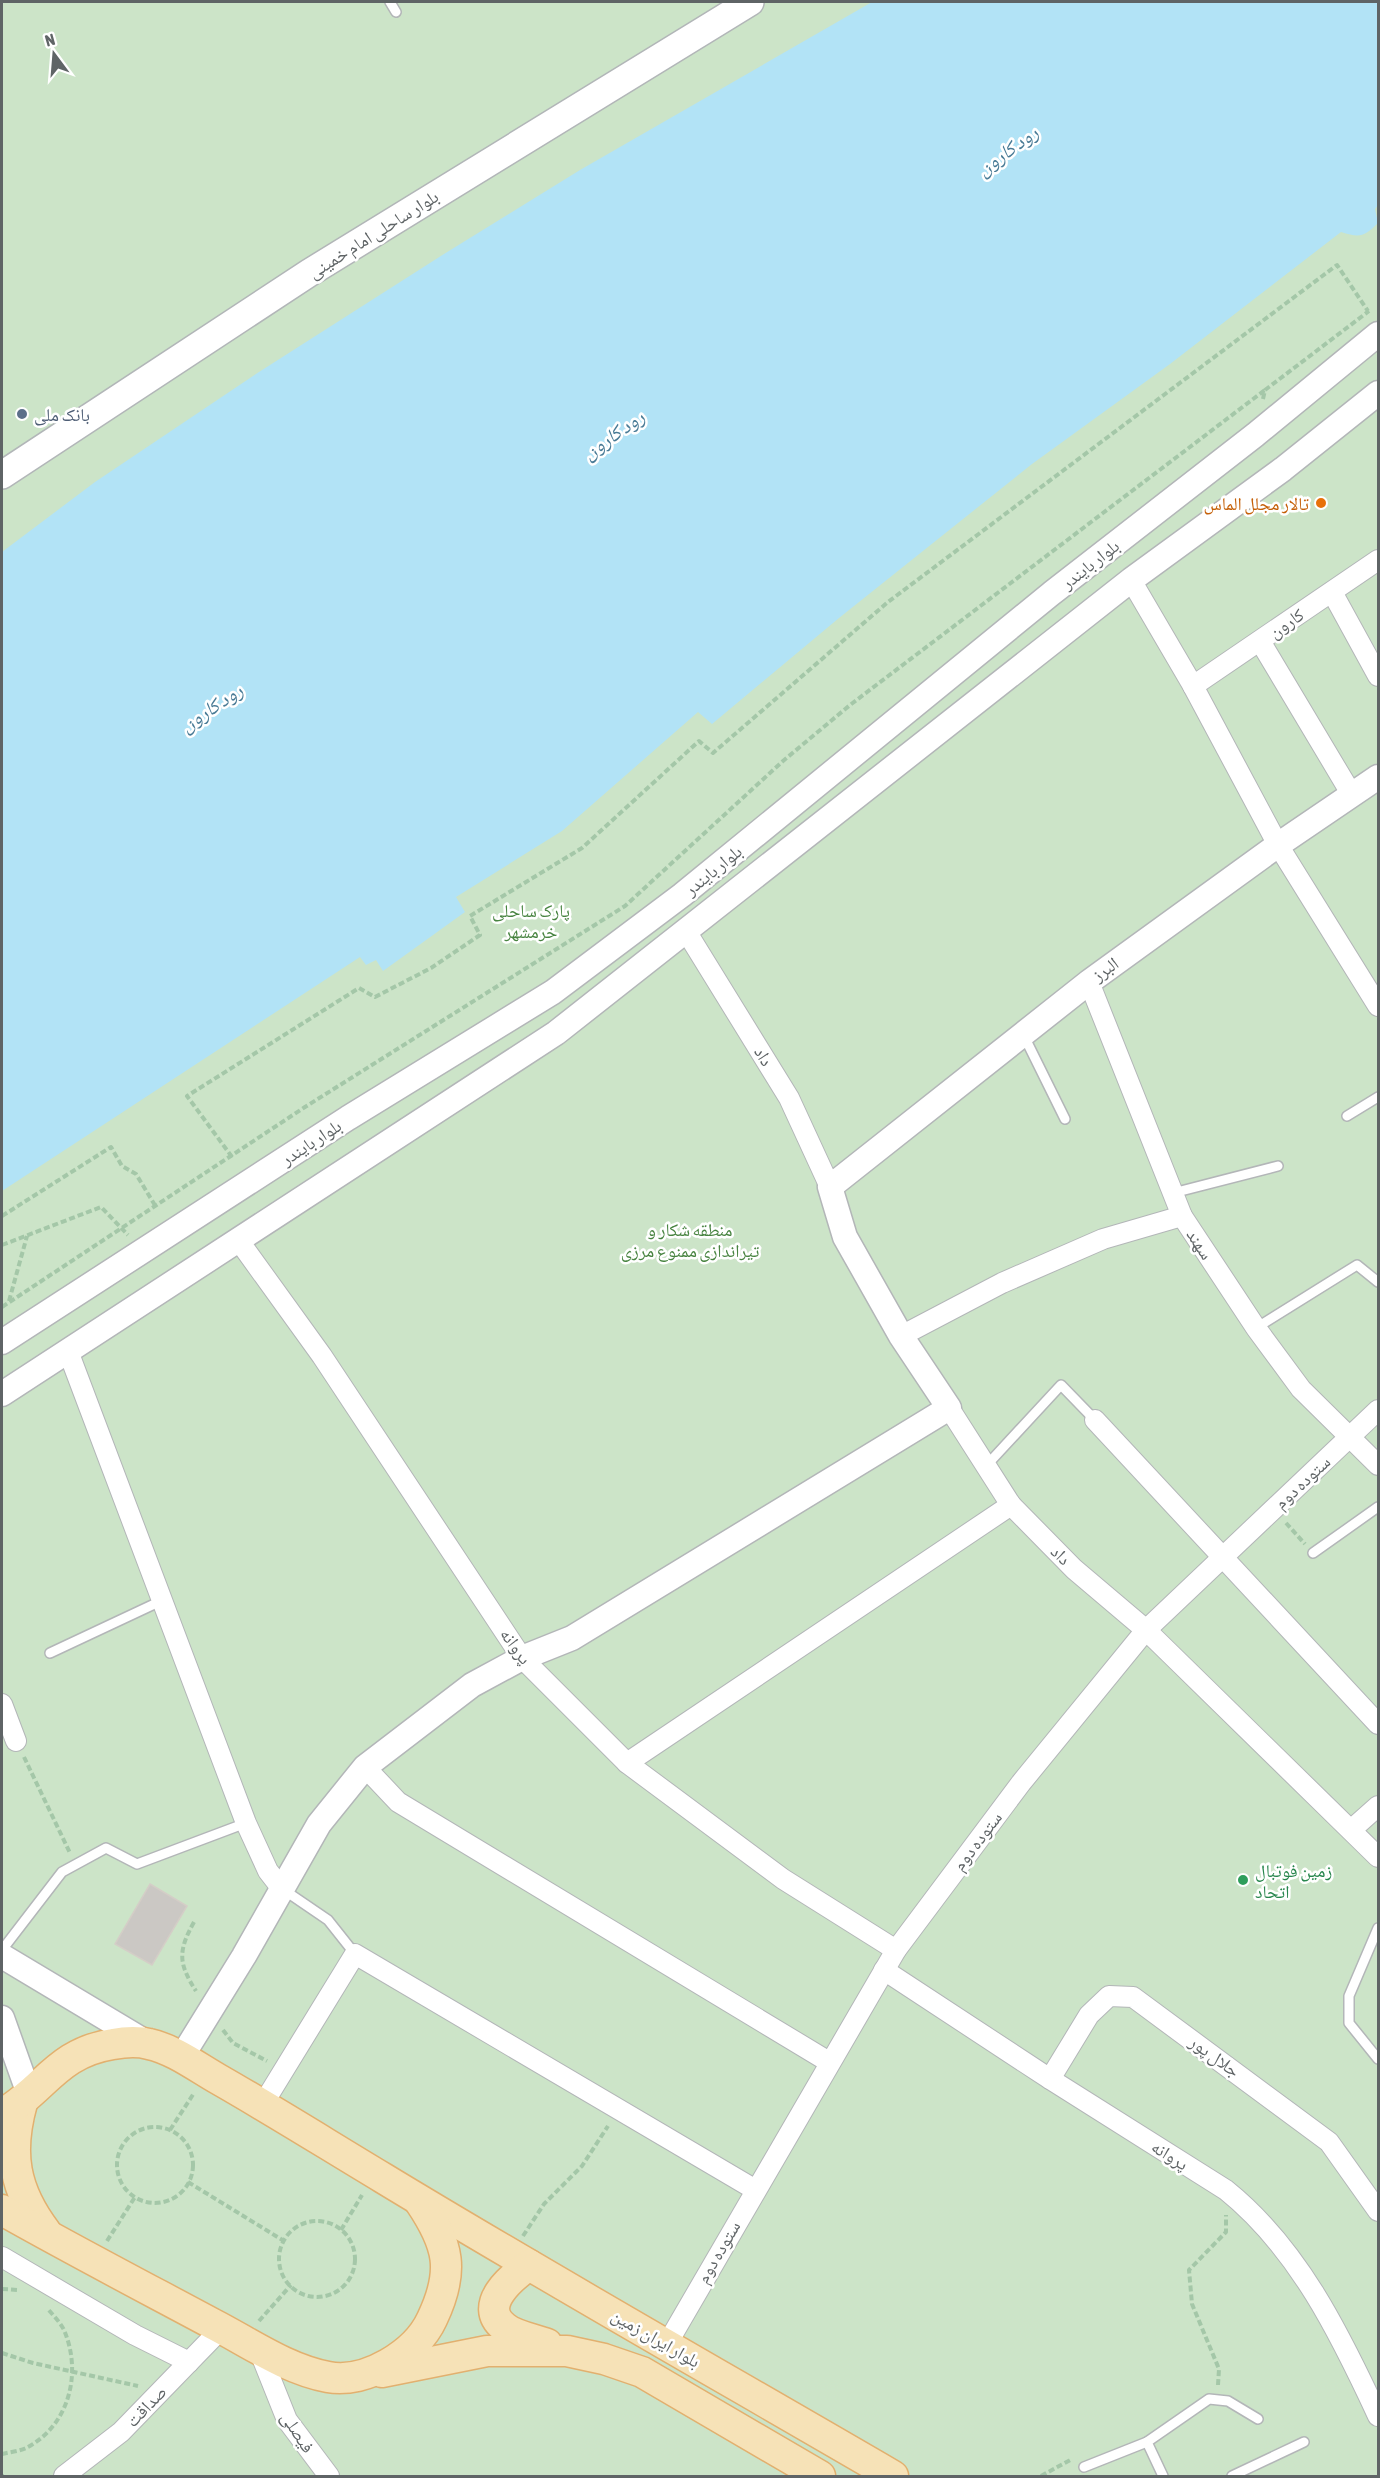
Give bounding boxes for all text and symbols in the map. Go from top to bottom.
north arrow [24,24,84,84]
text: N [43,30,57,50]
water label: رود کارون [972,120,1044,182]
street label: بلوار ساحلی امام خمینی [304,185,443,284]
place label: بانک ملی [34,404,90,426]
water label: رود کارون [578,404,650,465]
marker: بانک ملی [15,407,29,421]
place label: تالار مجلل الماس [1204,493,1309,515]
marker: تالار مجلل الماس [1314,496,1328,510]
street label: بلوار بایندر [1056,535,1124,594]
street label: کارون [1264,603,1309,643]
water label: رود کارون [175,678,248,738]
street label: بلوار بایندر [679,840,746,901]
park label: پارک ساحلی خرمشهر [492,900,570,942]
street label: البرز [1087,952,1123,987]
street label: داد [750,1042,778,1070]
street label: بلوار بایندر [276,1115,346,1170]
park label: منطقه شکار و تیراندازی ممنوع مرزی [621,1219,759,1262]
street label: سهند [1182,1225,1218,1263]
street label: ستوده دوم [1270,1451,1336,1515]
street label: داد [1047,1541,1075,1569]
street label: پروانه [495,1624,536,1669]
street label: ستوده دوم [948,1807,1008,1876]
place label: زمین فوتبال اتحاد [1255,1860,1332,1902]
marker: زمین فوتبال اتحاد [1236,1873,1250,1887]
street label: جلال پور [1184,2030,1244,2082]
street label: پروانه [1147,2136,1192,2175]
street label: ستوده دوم [692,2217,746,2288]
street label: بلوار ایران زمین [608,2304,704,2373]
street label: صداقت [121,2381,171,2431]
street label: فیصلی [276,2407,319,2457]

